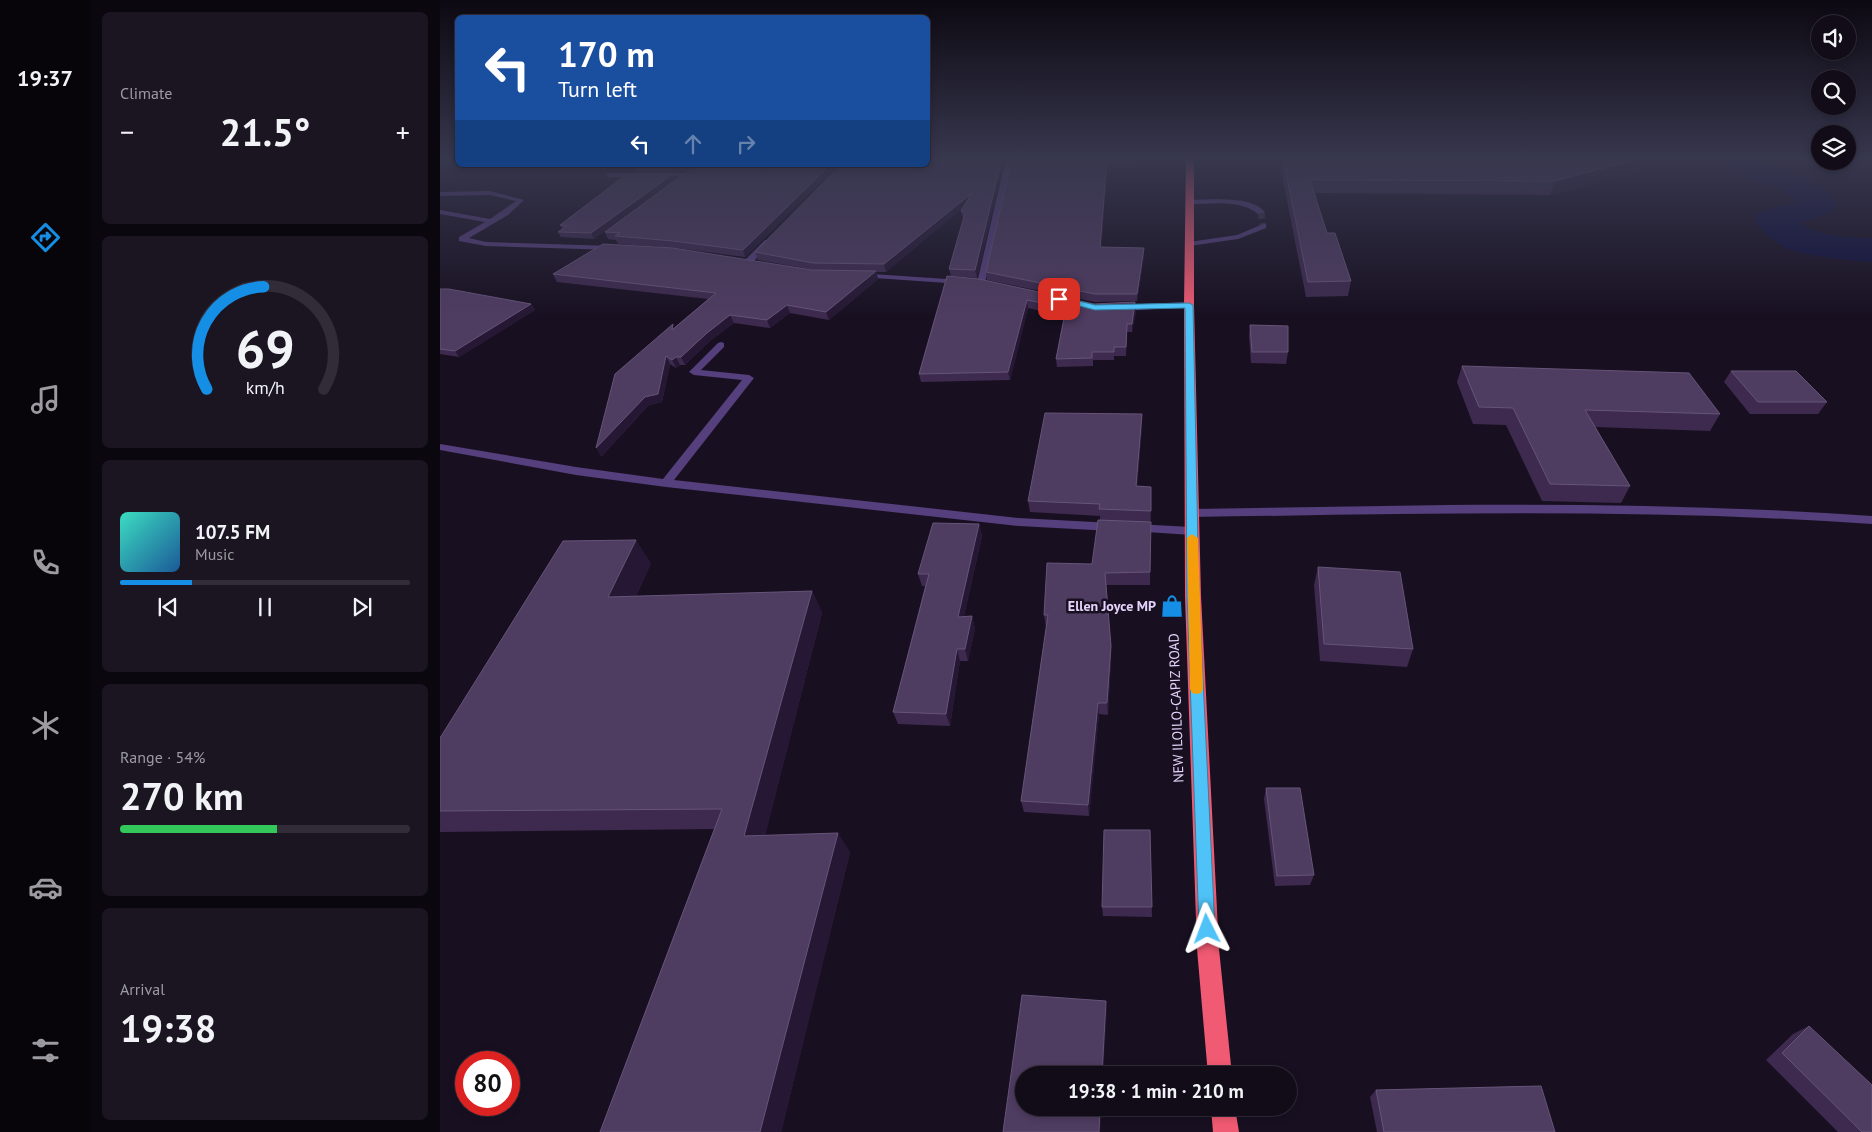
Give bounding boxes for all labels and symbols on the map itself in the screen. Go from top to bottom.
pin [1038,278,1080,320]
shop icon: Ellen Joyce MP [1159,593,1185,619]
place label: Ellen Joyce MP [1068,597,1156,615]
street label: NEW ILOILO-CAPIZ ROAD [1164,633,1188,783]
position arrow [1180,902,1232,954]
speed limit sign: 80 [455,1051,520,1116]

